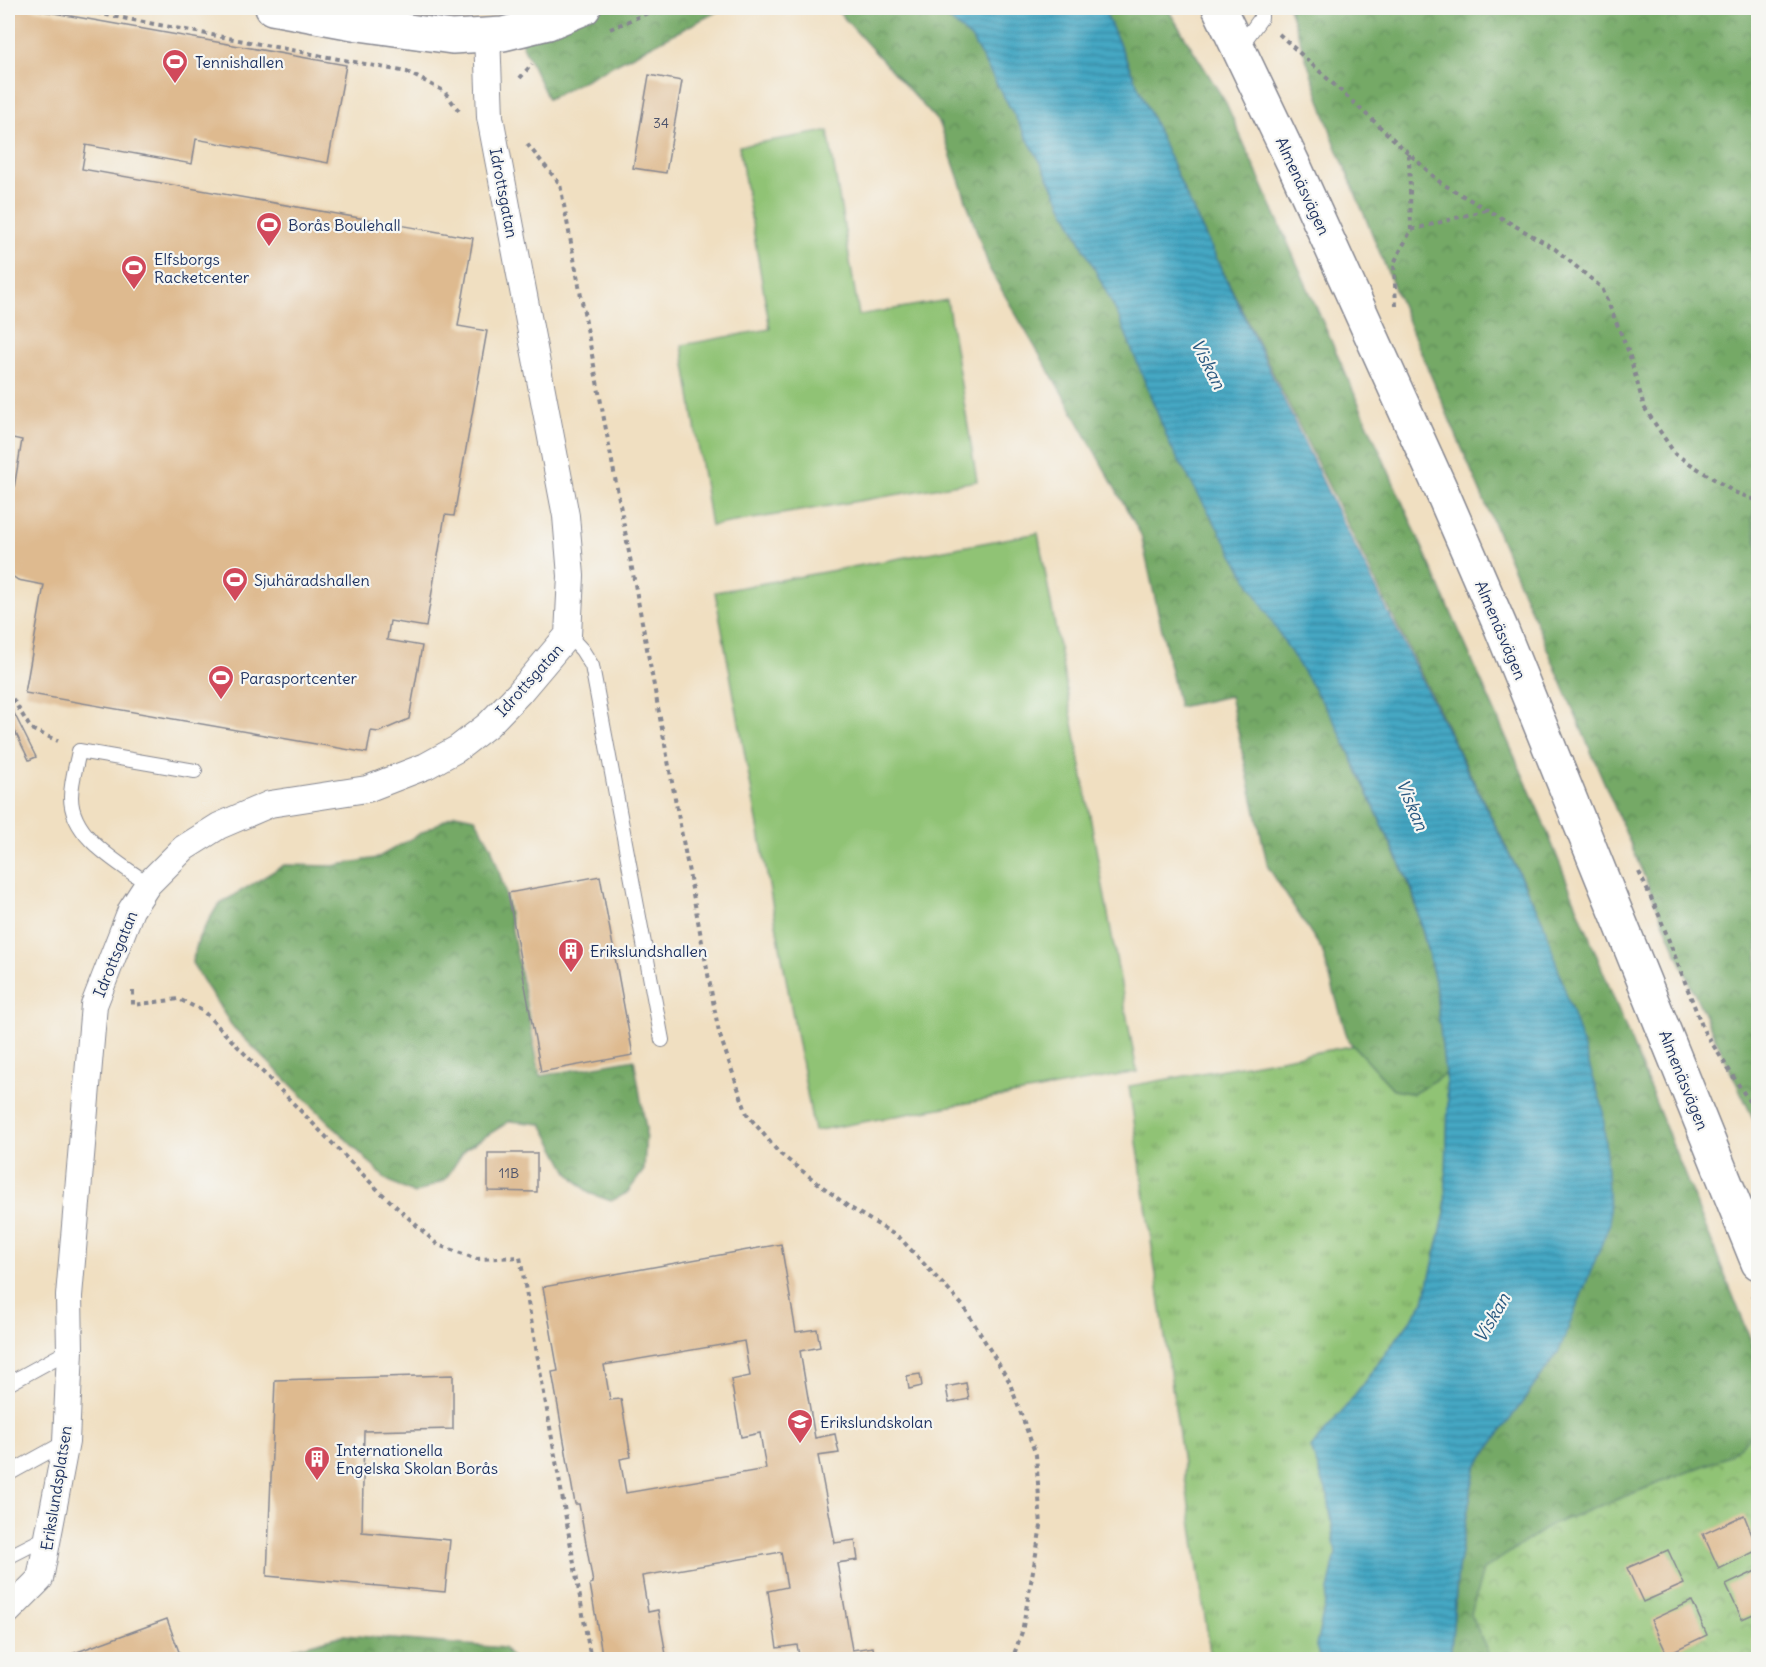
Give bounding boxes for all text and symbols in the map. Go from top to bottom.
sports icon: Tennishallen [160,47,190,85]
place label: Tennishallen [195,52,284,72]
house number: 34 [653,114,669,132]
street label: Almenäsvägen [1272,134,1334,238]
street label: Idrottsgatan [485,146,523,240]
sports icon: Borås Boulehall [254,210,284,248]
place label: Borås Boulehall [288,215,401,235]
place label: Elfsborgs Racketcenter [154,249,250,287]
sports icon: Elfsborgs Racketcenter [119,253,149,291]
water label: Viskan [1186,335,1231,393]
sports icon: Sjuhäradshallen [220,565,250,603]
place label: Sjuhäradshallen [254,570,370,590]
street label: Almenäsvägen [1471,577,1531,683]
street label: Idrottsgatan [491,639,567,721]
sports icon: Parasportcenter [206,663,236,701]
place label: Parasportcenter [240,668,358,688]
water label: Viskan [1391,776,1434,834]
street label: Idrottsgatan [89,908,141,1000]
building icon: Erikslundshallen [556,936,586,974]
place label: Erikslundshallen [590,941,707,961]
street label: Almenäsvägen [1655,1027,1713,1133]
house number: 11B [499,1164,519,1182]
water label: Viskan [1468,1288,1515,1347]
school or university icon: Erikslundskolan [785,1407,815,1445]
place label: Erikslundskolan [820,1412,933,1432]
street label: Erikslundsplatsen [36,1424,76,1552]
place label: Internationella Engelska Skolan Borås [336,1440,498,1478]
building icon: Internationella Engelska Skolan Borås [302,1444,332,1482]

